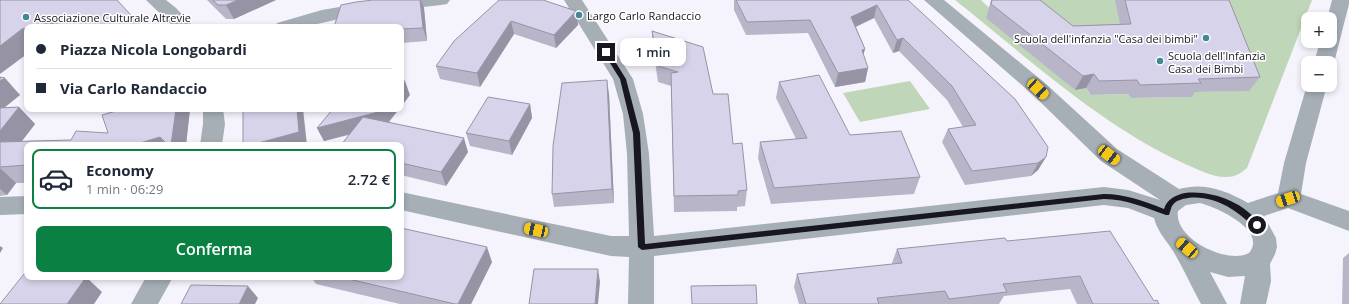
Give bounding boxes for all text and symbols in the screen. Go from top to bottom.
place label: Largo Carlo Randaccio [587,8,701,23]
place label: Associazione Culturale Altrevie [34,10,191,25]
marker: Largo Carlo Randaccio [574,10,584,20]
marker: Associazione Culturale Altrevie [21,12,31,22]
map controls [1301,12,1337,92]
button: + [1301,12,1337,48]
place label: Scuola dell'infanzia "Casa dei bimbi" [1014,31,1198,46]
marker: Scuola dell'infanzia "Casa dei bimbi" [1201,33,1211,43]
callout: 1 min [620,38,686,66]
text: Piazza Nicola Longobardi [60,39,247,59]
route end [597,43,615,61]
text: 1 min [635,43,671,61]
place label: Scuola dell'Infanzia Casa dei Bimbi [1168,48,1266,76]
marker: Scuola dell'Infanzia Casa dei Bimbi [1155,56,1165,66]
button: − [1301,56,1337,92]
car [1025,76,1051,102]
text: Via Carlo Randaccio [60,78,207,98]
car [1096,143,1122,167]
text: Economy [86,160,154,180]
icon: car [38,161,74,197]
text: 2.72 € [348,169,390,189]
text: 1 min · 06:29 [86,180,163,198]
car [1275,190,1301,208]
route start [1248,216,1266,234]
car [523,222,549,238]
button: Conferma [36,226,392,272]
car [1174,236,1200,260]

